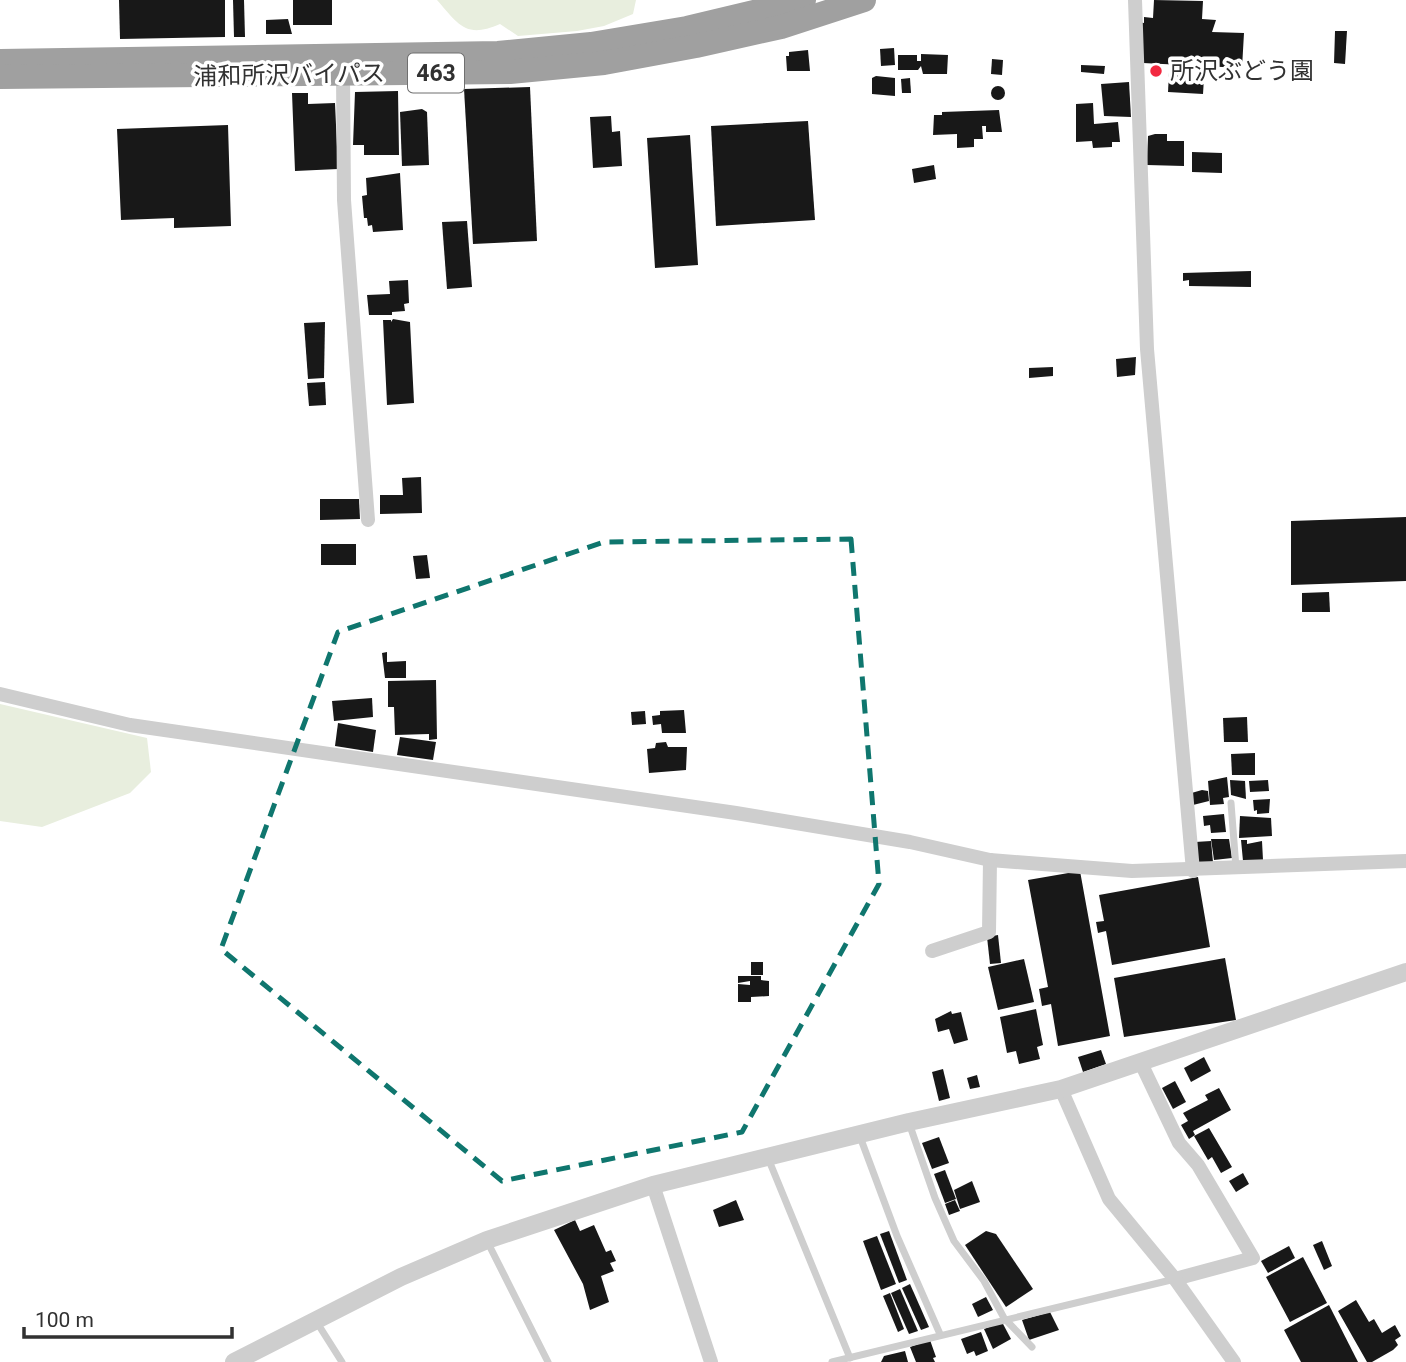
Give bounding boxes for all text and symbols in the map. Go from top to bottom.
road number: 463 [408,54,464,92]
place label: 所沢ぶどう園 [1170,57,1314,85]
street label: 浦和所沢バイパス [193,59,385,91]
marker: 所沢ぶどう園 [1148,63,1164,79]
scale bar [24,1296,233,1340]
text: 100 m [35,1308,94,1332]

